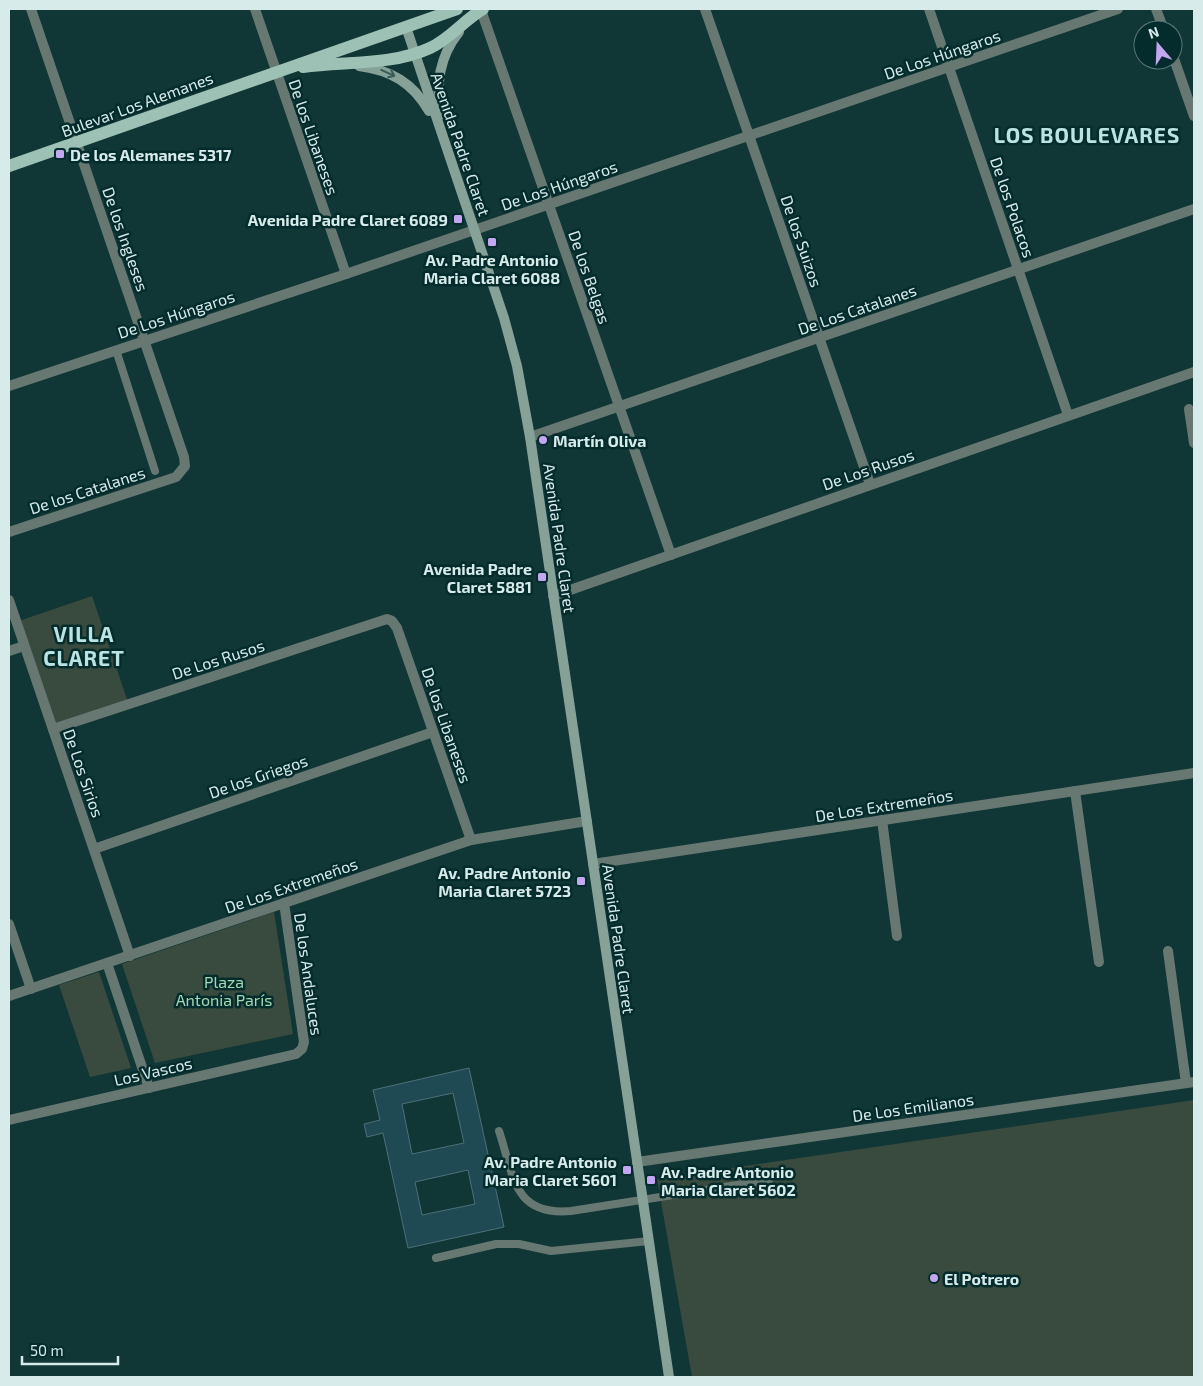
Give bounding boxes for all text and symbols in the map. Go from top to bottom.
north arrow [1133,20,1183,70]
text: N [1146,23,1161,42]
street label: De Los Húngaros [881,25,1003,83]
street label: Bulevar Los Alemanes [59,68,215,140]
one-way arrow [380,69,395,78]
street label: Avenida Padre Claret [427,70,495,218]
street label: De los Libaneses [285,77,343,197]
district label: LOS BOULEVARES [994,122,1180,147]
place label: De los Alemanes 5317 [70,145,232,164]
marker: De los Alemanes 5317 [54,148,66,160]
street label: De los Polacos [987,154,1039,260]
street label: De Los Húngaros [498,156,620,214]
street label: De los Ingleses [99,184,153,294]
street label: De los Suizos [777,193,827,289]
place label: Avenida Padre Claret 6089 [248,210,448,229]
marker: Avenida Padre Claret 6089 [452,213,464,225]
street label: De los Belgas [565,228,615,326]
marker: Av. Padre Antonio Maria Claret 6088 [486,236,498,248]
place label: Av. Padre Antonio Maria Claret 6088 [424,250,560,287]
street label: De Los Catalanes [795,280,919,338]
street label: De Los Húngaros [115,286,237,342]
place label: Martín Oliva [553,431,646,450]
marker: Martín Oliva [537,434,549,446]
street label: De Los Rusos [819,444,917,494]
street label: De los Catalanes [27,462,147,518]
street label: Avenida Padre Claret [540,462,580,614]
place label: Avenida Padre Claret 5881 [424,559,532,596]
marker: Avenida Padre Claret 5881 [536,571,548,583]
district label: VILLA CLARET [43,621,125,670]
street label: De Los Rusos [169,635,267,683]
street label: De los Libaneses [418,665,476,785]
street label: De Los Sirios [60,726,108,820]
street label: De los Griegos [206,750,310,802]
street label: De Los Extremeños [814,785,954,825]
street label: De Los Extremeños [222,853,360,917]
place label: Av. Padre Antonio Maria Claret 5723 [438,863,571,900]
street label: Avenida Padre Claret [599,863,639,1015]
marker: Av. Padre Antonio Maria Claret 5723 [575,875,587,887]
street label: De los Andaluces [291,912,327,1036]
park label: Plaza Antonia París [176,972,272,1009]
street label: Los Vascos [112,1053,194,1089]
street label: De Los Emilianos [851,1089,975,1125]
place label: Av. Padre Antonio Maria Claret 5601 [484,1152,617,1189]
place label: Av. Padre Antonio Maria Claret 5602 [661,1162,796,1199]
marker: Av. Padre Antonio Maria Claret 5601 [621,1164,633,1176]
marker: Av. Padre Antonio Maria Claret 5602 [645,1174,657,1186]
place label: El Potrero [944,1269,1019,1288]
marker: El Potrero [928,1272,940,1284]
scale bar [22,1334,119,1366]
text: 50 m [30,1341,64,1359]

